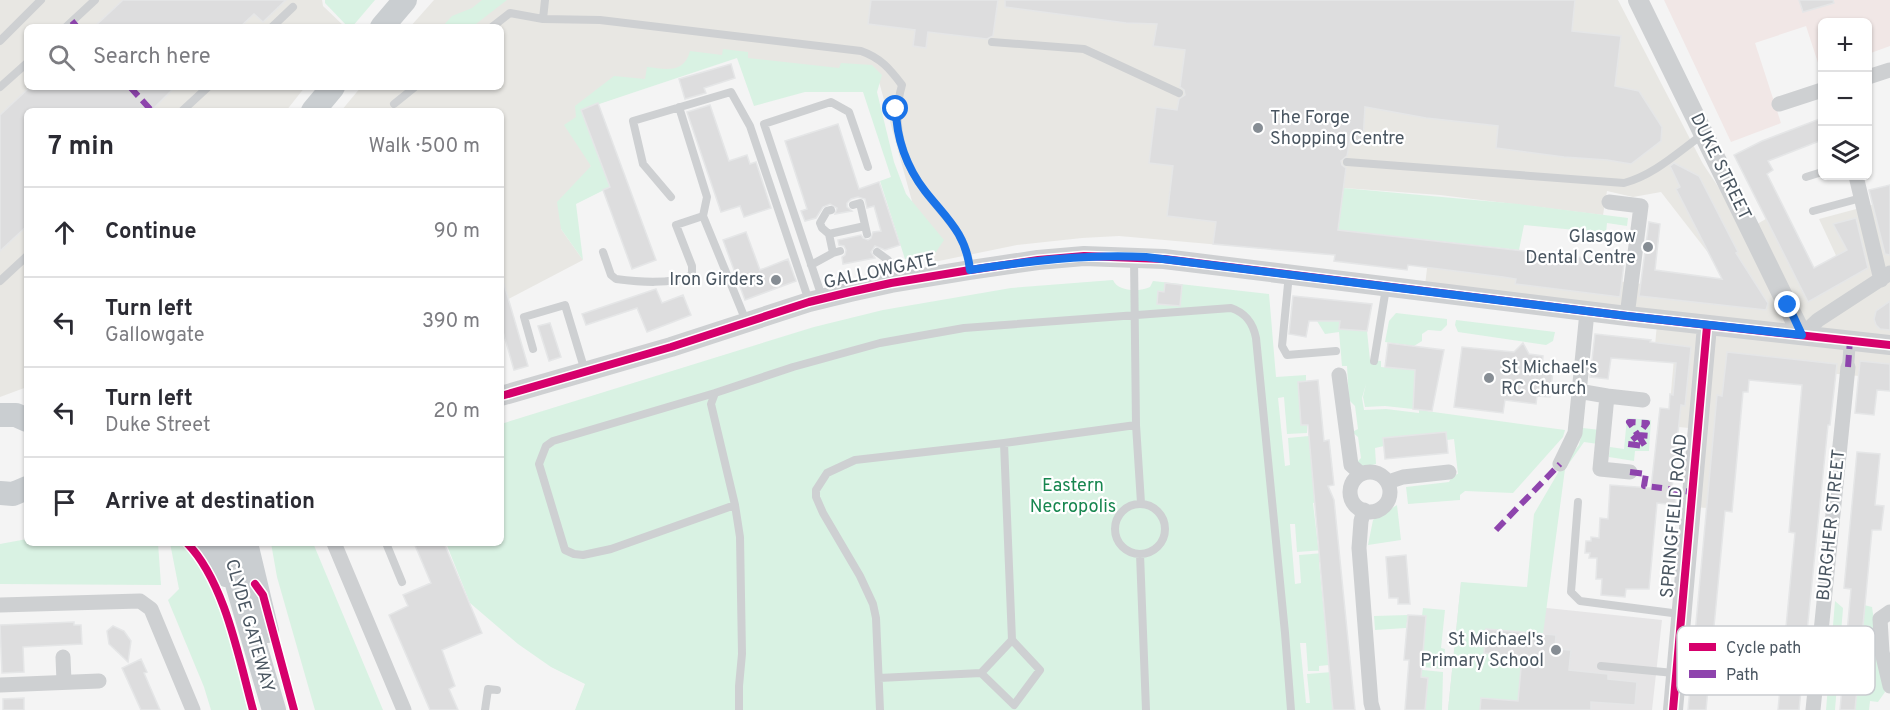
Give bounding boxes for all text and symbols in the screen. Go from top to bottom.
map controls [1818,18,1872,180]
button: + [1818,18,1872,72]
search box [24,24,504,90]
icon: search [45,41,78,74]
text: Search here [93,44,211,71]
button: − [1818,72,1872,126]
route start [882,95,908,121]
place label: The Forge Shopping Centre [1270,107,1405,151]
street label: DUKE STREET [1684,110,1756,224]
marker: The Forge Shopping Centre [1251,121,1265,135]
button: layers [1818,126,1872,180]
text: 7 min [48,131,114,164]
text: Walk · 500 m [368,134,480,160]
icon: ahead [48,216,81,249]
text: Continue [105,219,196,246]
text: 90 m [434,219,480,245]
place label: Glasgow Dental Centre [1525,226,1636,270]
marker: Glasgow Dental Centre [1641,240,1655,254]
street label: GALLOWGATE [822,249,938,295]
place label: Iron Girders [669,269,764,292]
marker: Iron Girders [769,273,783,287]
route end [1774,291,1800,317]
text: Turn left [105,296,193,323]
icon: left [48,306,81,339]
text: 390 m [422,309,480,335]
text: Gallowgate [105,323,205,349]
place label: St Michael's RC Church [1501,357,1597,401]
marker: St Michael's RC Church [1482,371,1496,385]
text: Turn left [105,386,193,413]
icon: left [48,396,81,429]
text: 20 m [433,399,480,425]
text: Duke Street [105,413,210,439]
street label: SPRINGFIELD ROAD [1656,433,1694,599]
street label: BURGHER STREET [1813,448,1851,602]
park label: Eastern Necropolis [1030,475,1116,519]
icon: arrive [48,486,81,519]
text: Arrive at destination [105,489,315,516]
street label: CLYDE GATEWAY [219,556,279,696]
legend [1677,626,1875,695]
place label: St Michael's Primary School [1420,629,1544,673]
text: Cycle path [1726,639,1801,659]
marker: St Michael's Primary School [1549,643,1563,657]
text: Path [1726,666,1759,686]

